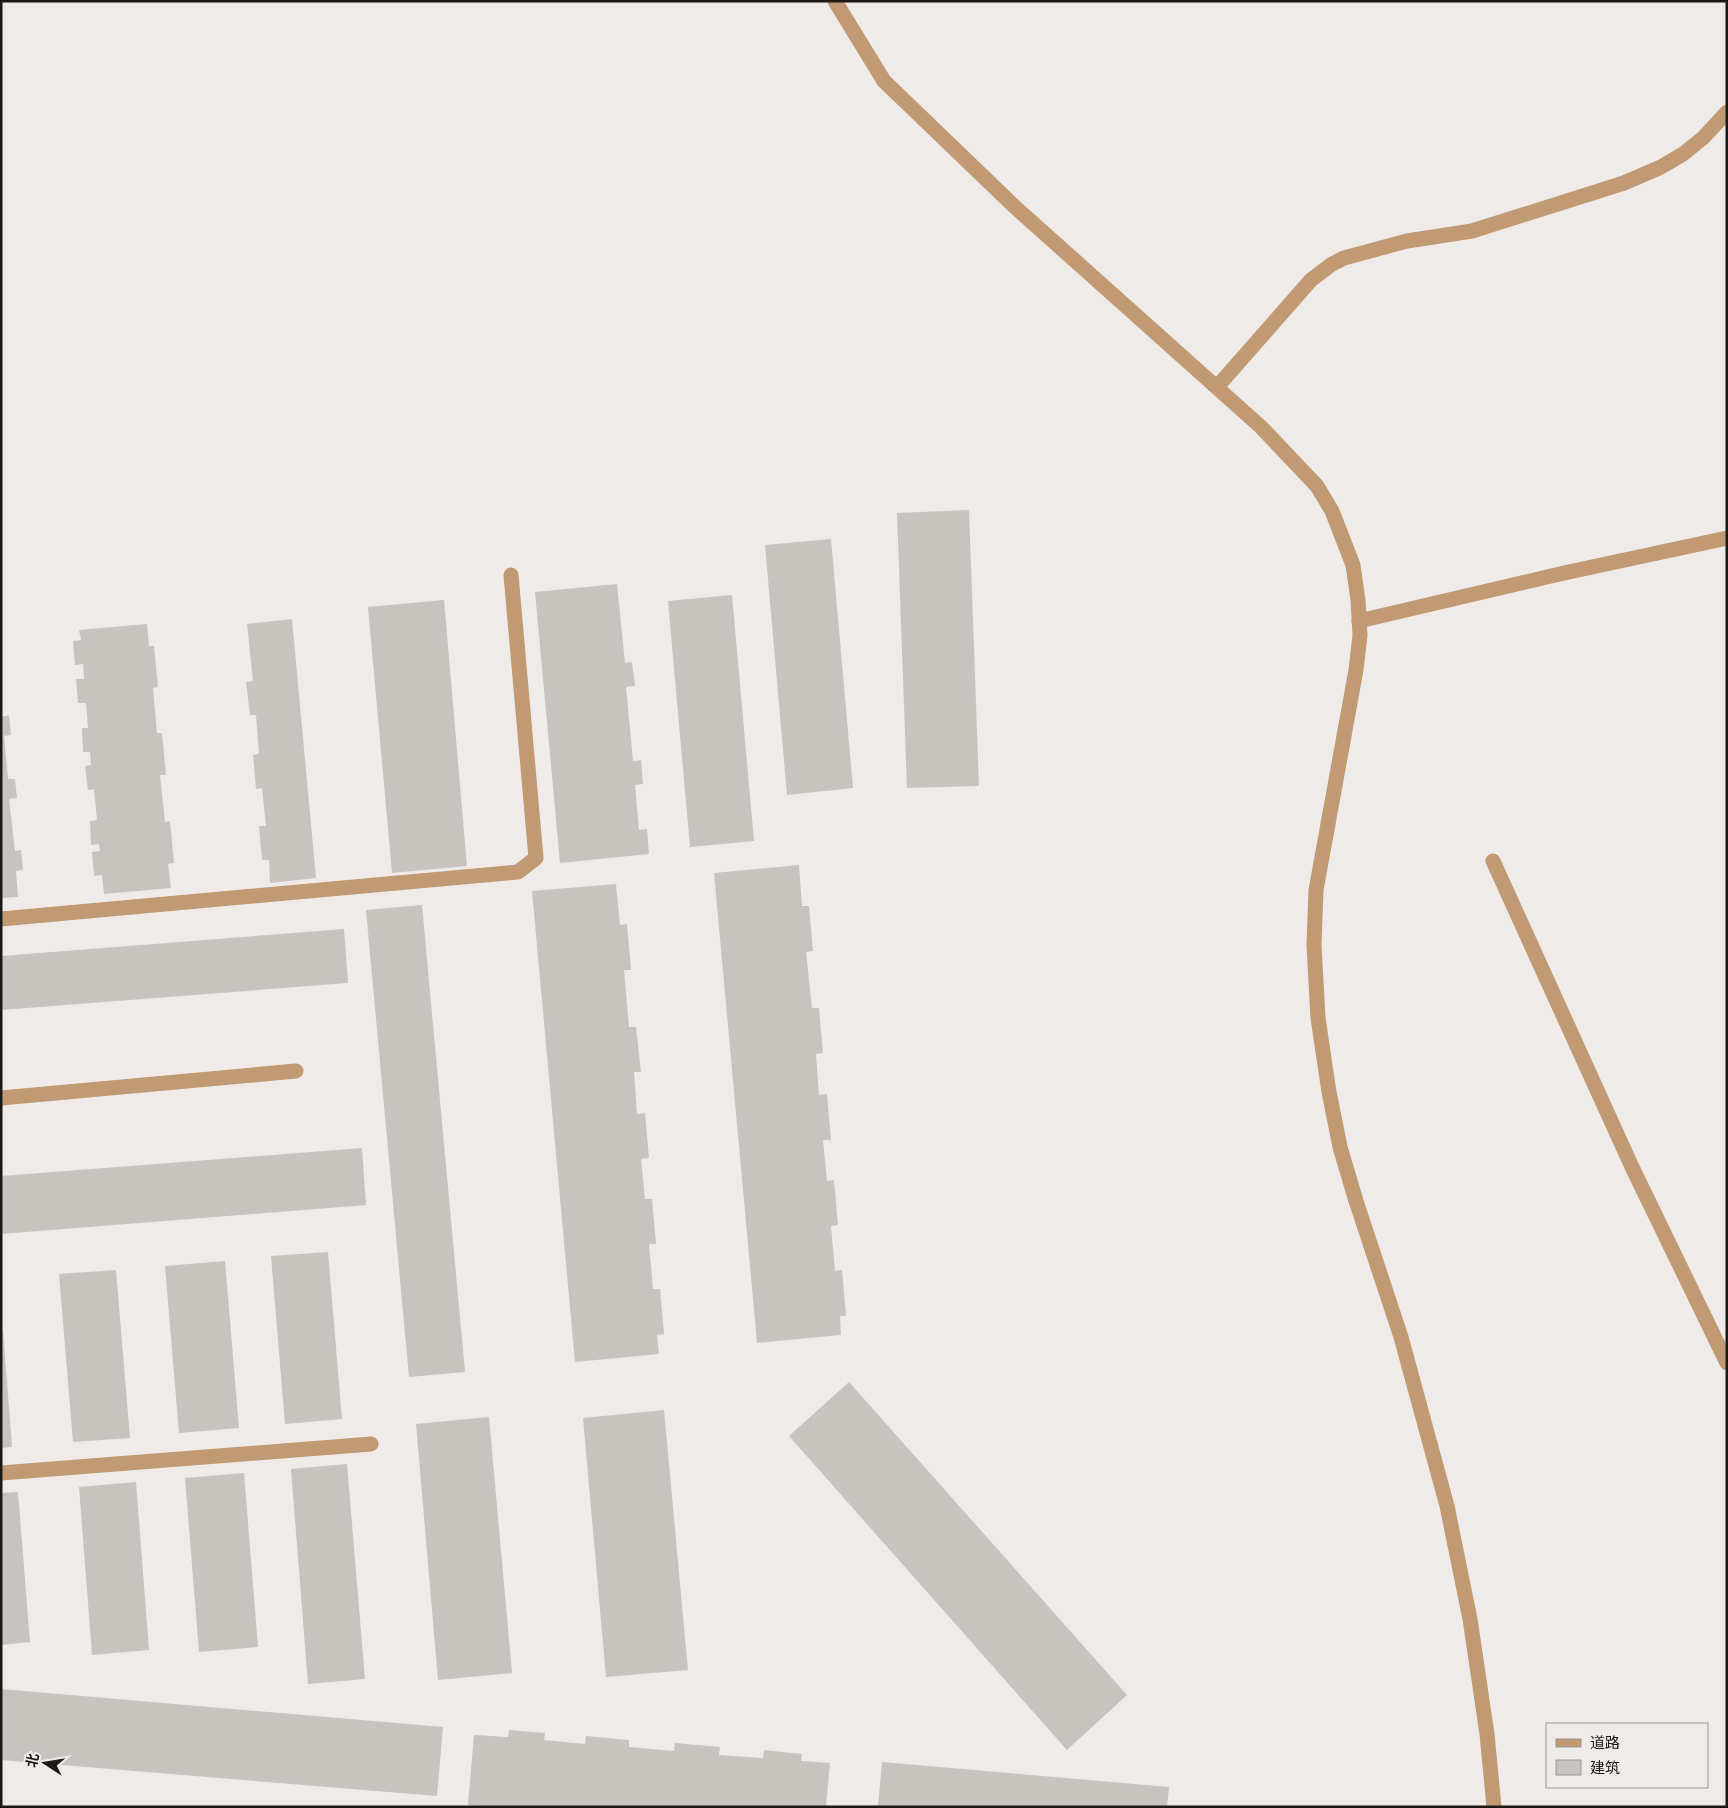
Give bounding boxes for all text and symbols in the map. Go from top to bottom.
legend [1546,1723,1708,1788]
text: 道路 [1590,1733,1620,1752]
north arrow [20,1738,70,1788]
text: 北 [22,1752,43,1769]
text: 建筑 [1590,1758,1620,1777]

